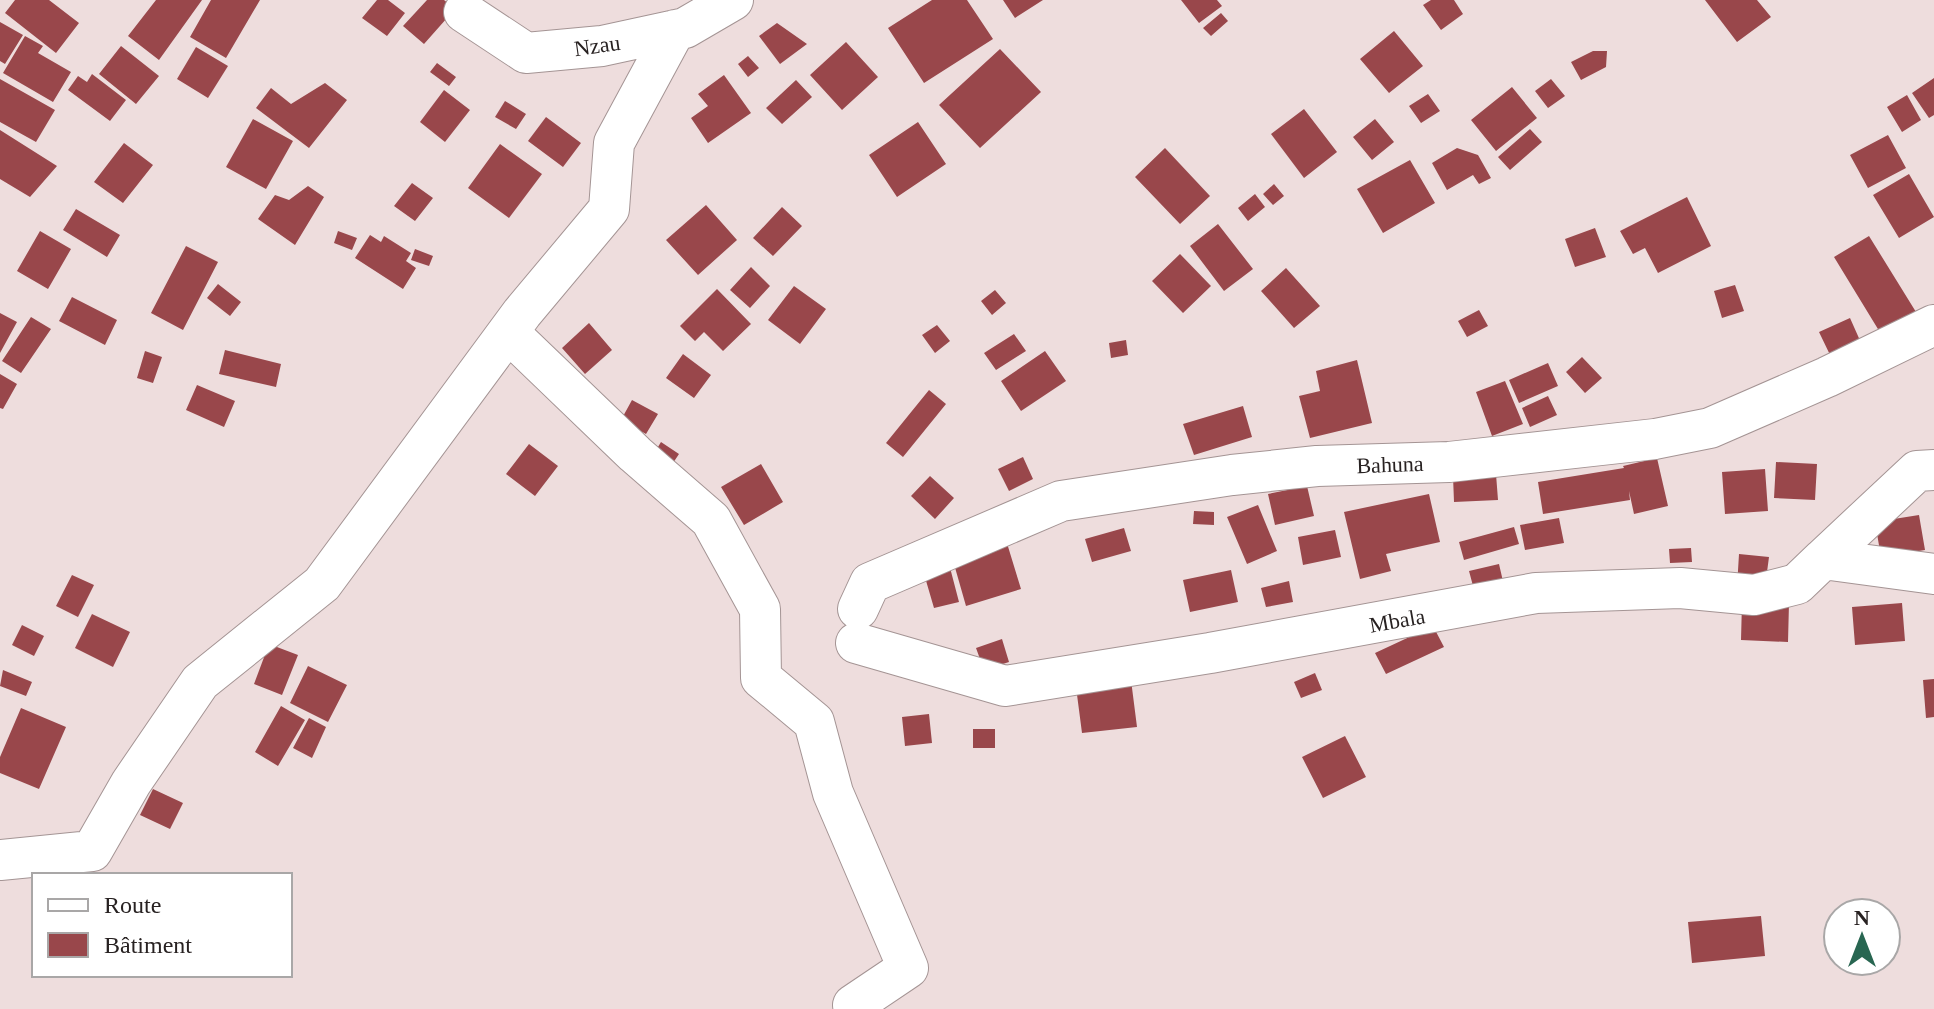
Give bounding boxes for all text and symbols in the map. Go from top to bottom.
street label: Nzau [572,30,622,61]
street label: Bahuna [1356,451,1424,478]
street label: Mbala [1367,603,1427,638]
legend [32,873,292,977]
text: Route [104,892,161,918]
north arrow [1822,897,1902,977]
text: N [1854,905,1870,930]
text: Bâtiment [104,932,192,958]

